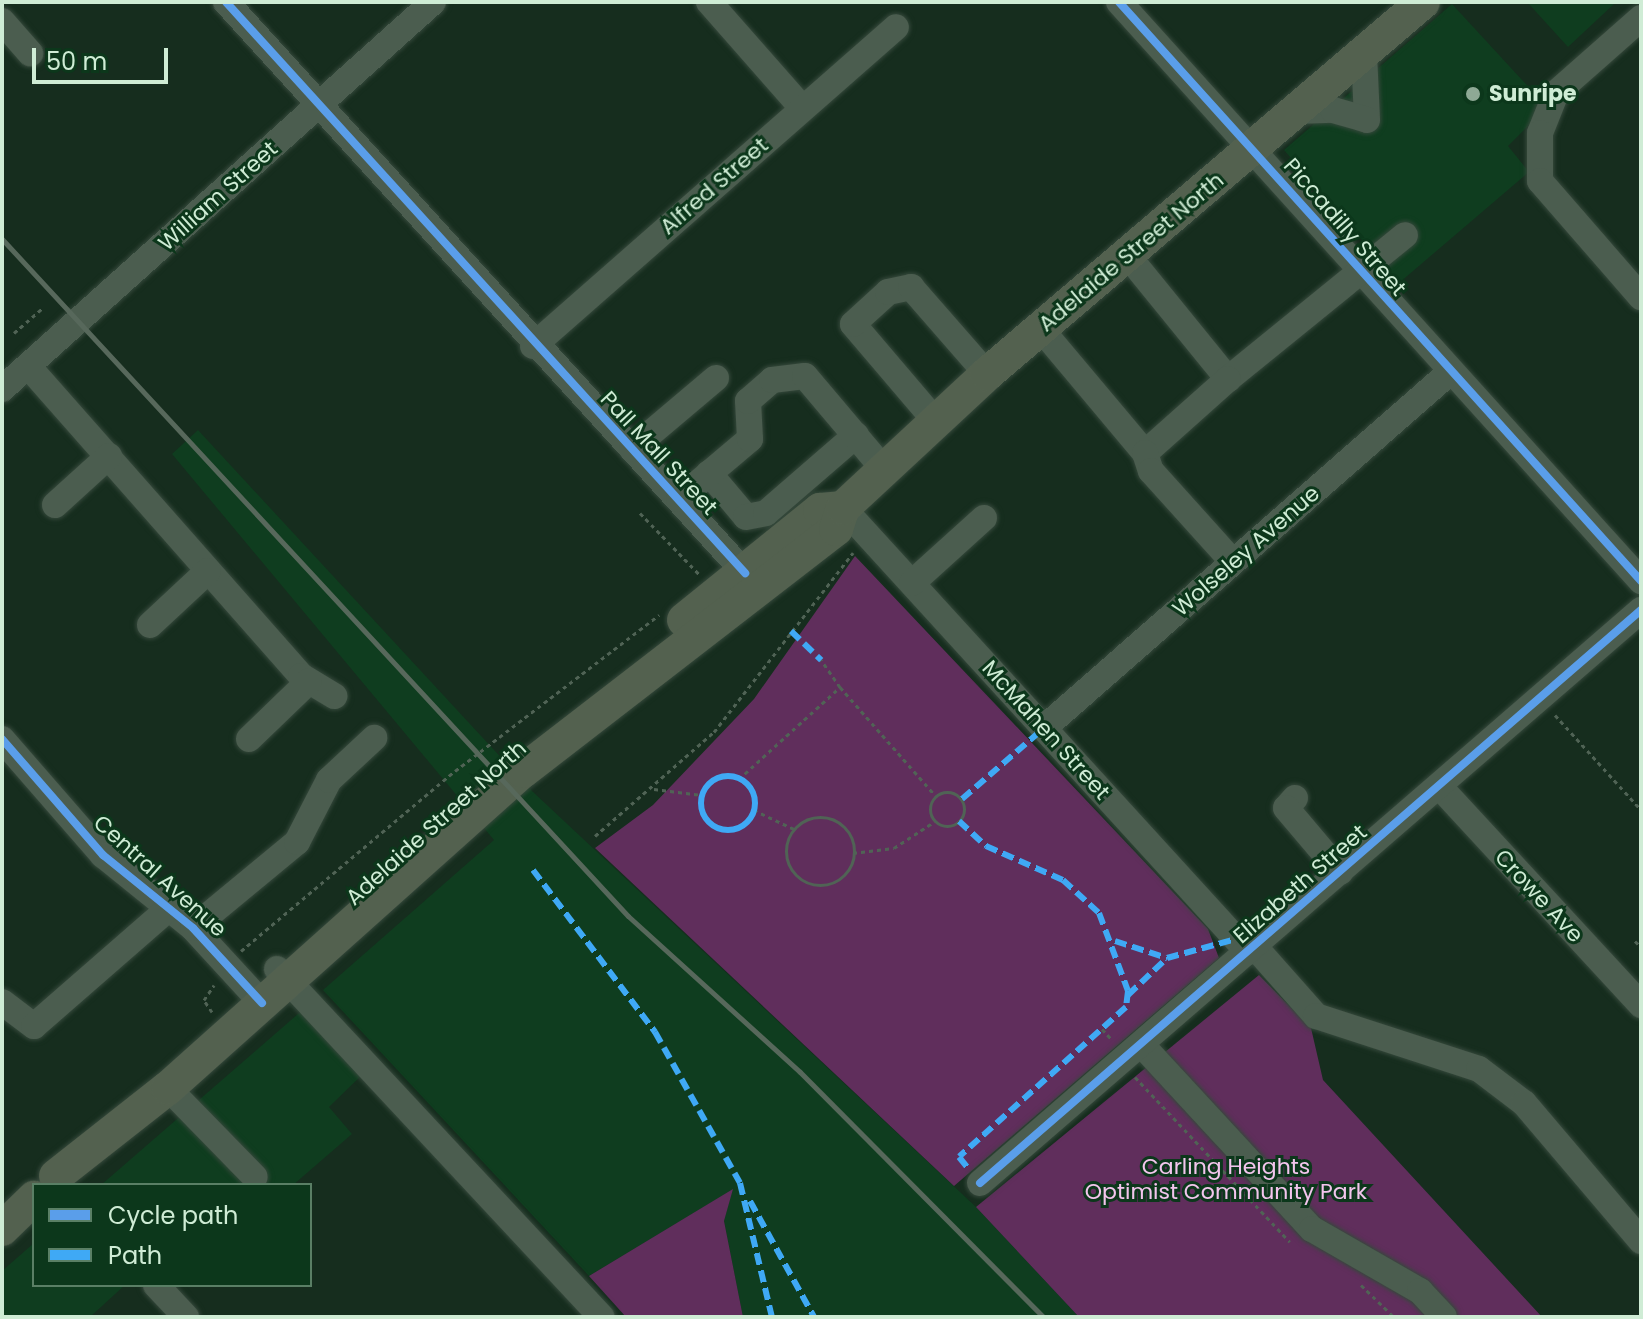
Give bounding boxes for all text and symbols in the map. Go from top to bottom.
scale bar [36,32,172,82]
text: 50 m [46,45,107,78]
place label: Sunripe [1489,81,1577,107]
marker: Sunripe [1464,85,1482,103]
street label: Alfred Street [655,132,773,240]
street label: William Street [153,136,283,256]
street label: Piccadilly Street [1278,153,1412,301]
street label: Adelaide Street North [1033,167,1229,337]
street label: Pall Mall Street [595,386,723,520]
street label: Wolseley Avenue [1167,480,1325,622]
street label: McMahen Street [977,655,1115,805]
street label: Adelaide Street North [340,735,532,911]
street label: Central Avenue [88,809,232,943]
street label: Elizabeth Street [1228,819,1372,949]
street label: Crowe Ave [1489,844,1589,948]
park label: Carling Heights Optimist Community Park [1085,1153,1367,1204]
legend [32,1183,312,1287]
text: Cycle path [108,1199,238,1232]
text: Path [108,1239,162,1272]

